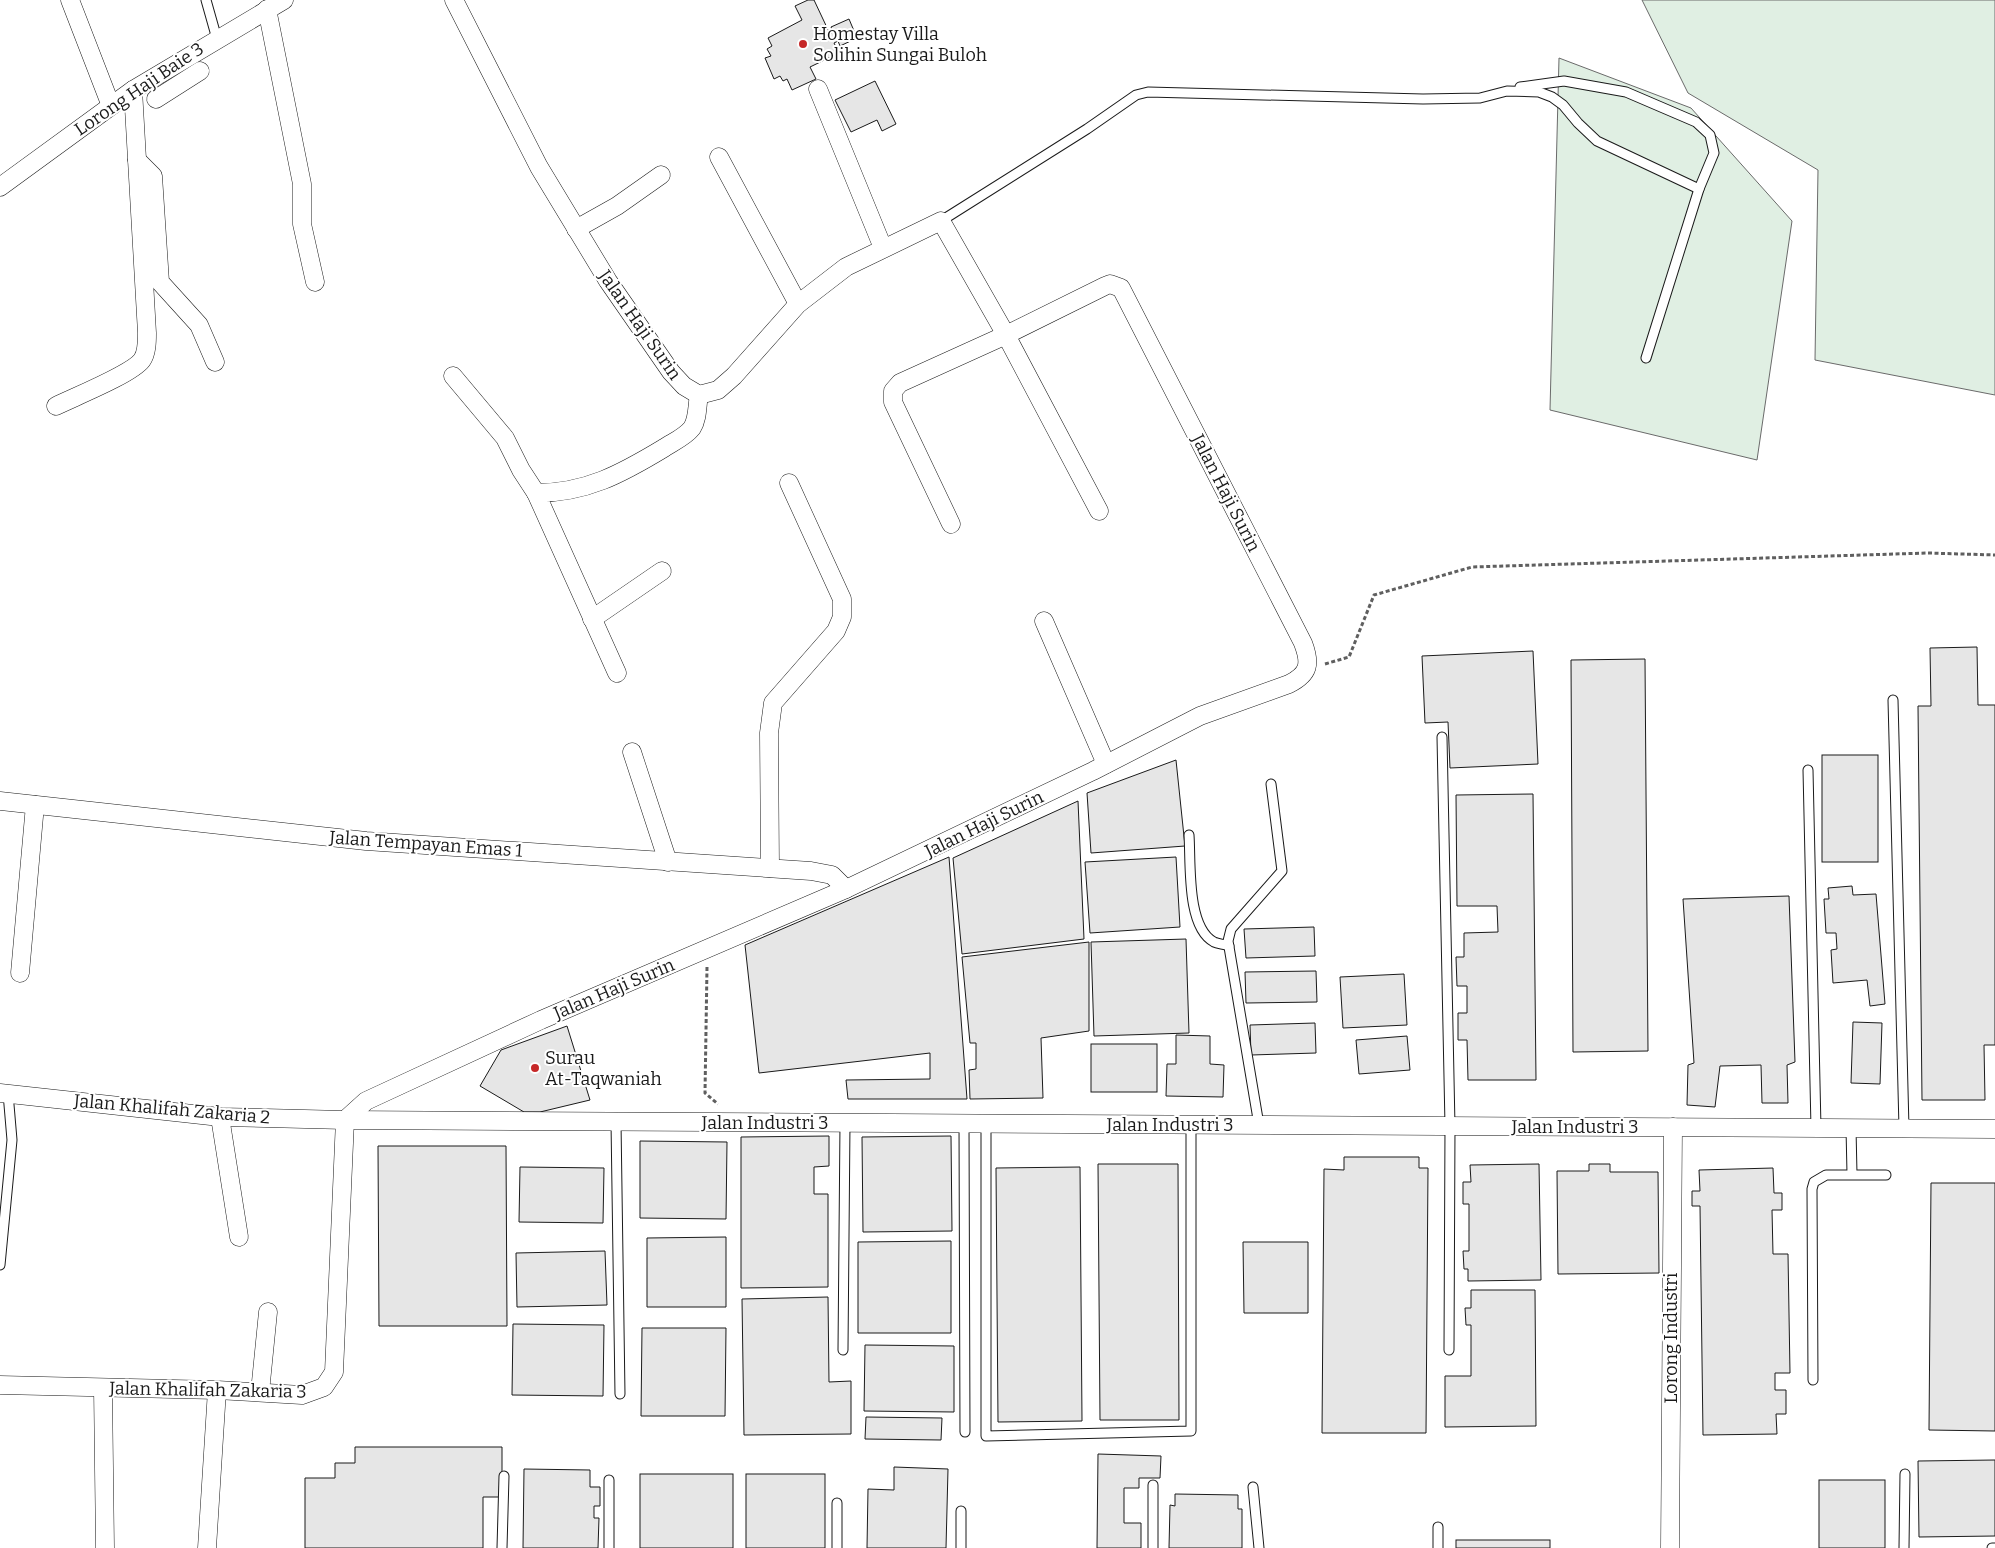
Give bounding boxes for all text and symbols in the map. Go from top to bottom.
place label: Homestay Villa Solihin Sungai Buloh [813,23,987,66]
street label: Lorong Haji Baie 3 [70,38,208,140]
marker: Homestay Villa Solihin Sungai Buloh [797,38,809,50]
street label: Jalan Haji Surin [593,265,686,385]
street label: Jalan Haji Surin [1186,430,1265,556]
street label: Jalan Haji Surin [920,786,1047,863]
street label: Jalan Tempayan Emas 1 [328,826,524,862]
street label: Jalan Haji Surin [549,953,678,1025]
place label: Surau At-Taqwaniah [545,1047,662,1090]
marker: Surau At-Taqwaniah [529,1062,541,1074]
street label: Jalan Khalifah Zakaria 2 [72,1089,271,1129]
street label: Jalan Industri 3 [701,1112,828,1134]
street label: Jalan Industri 3 [1106,1114,1233,1136]
street label: Jalan Industri 3 [1511,1116,1638,1138]
street label: Lorong Industri [1660,1273,1682,1403]
street label: Jalan Khalifah Zakaria 3 [108,1377,307,1403]

